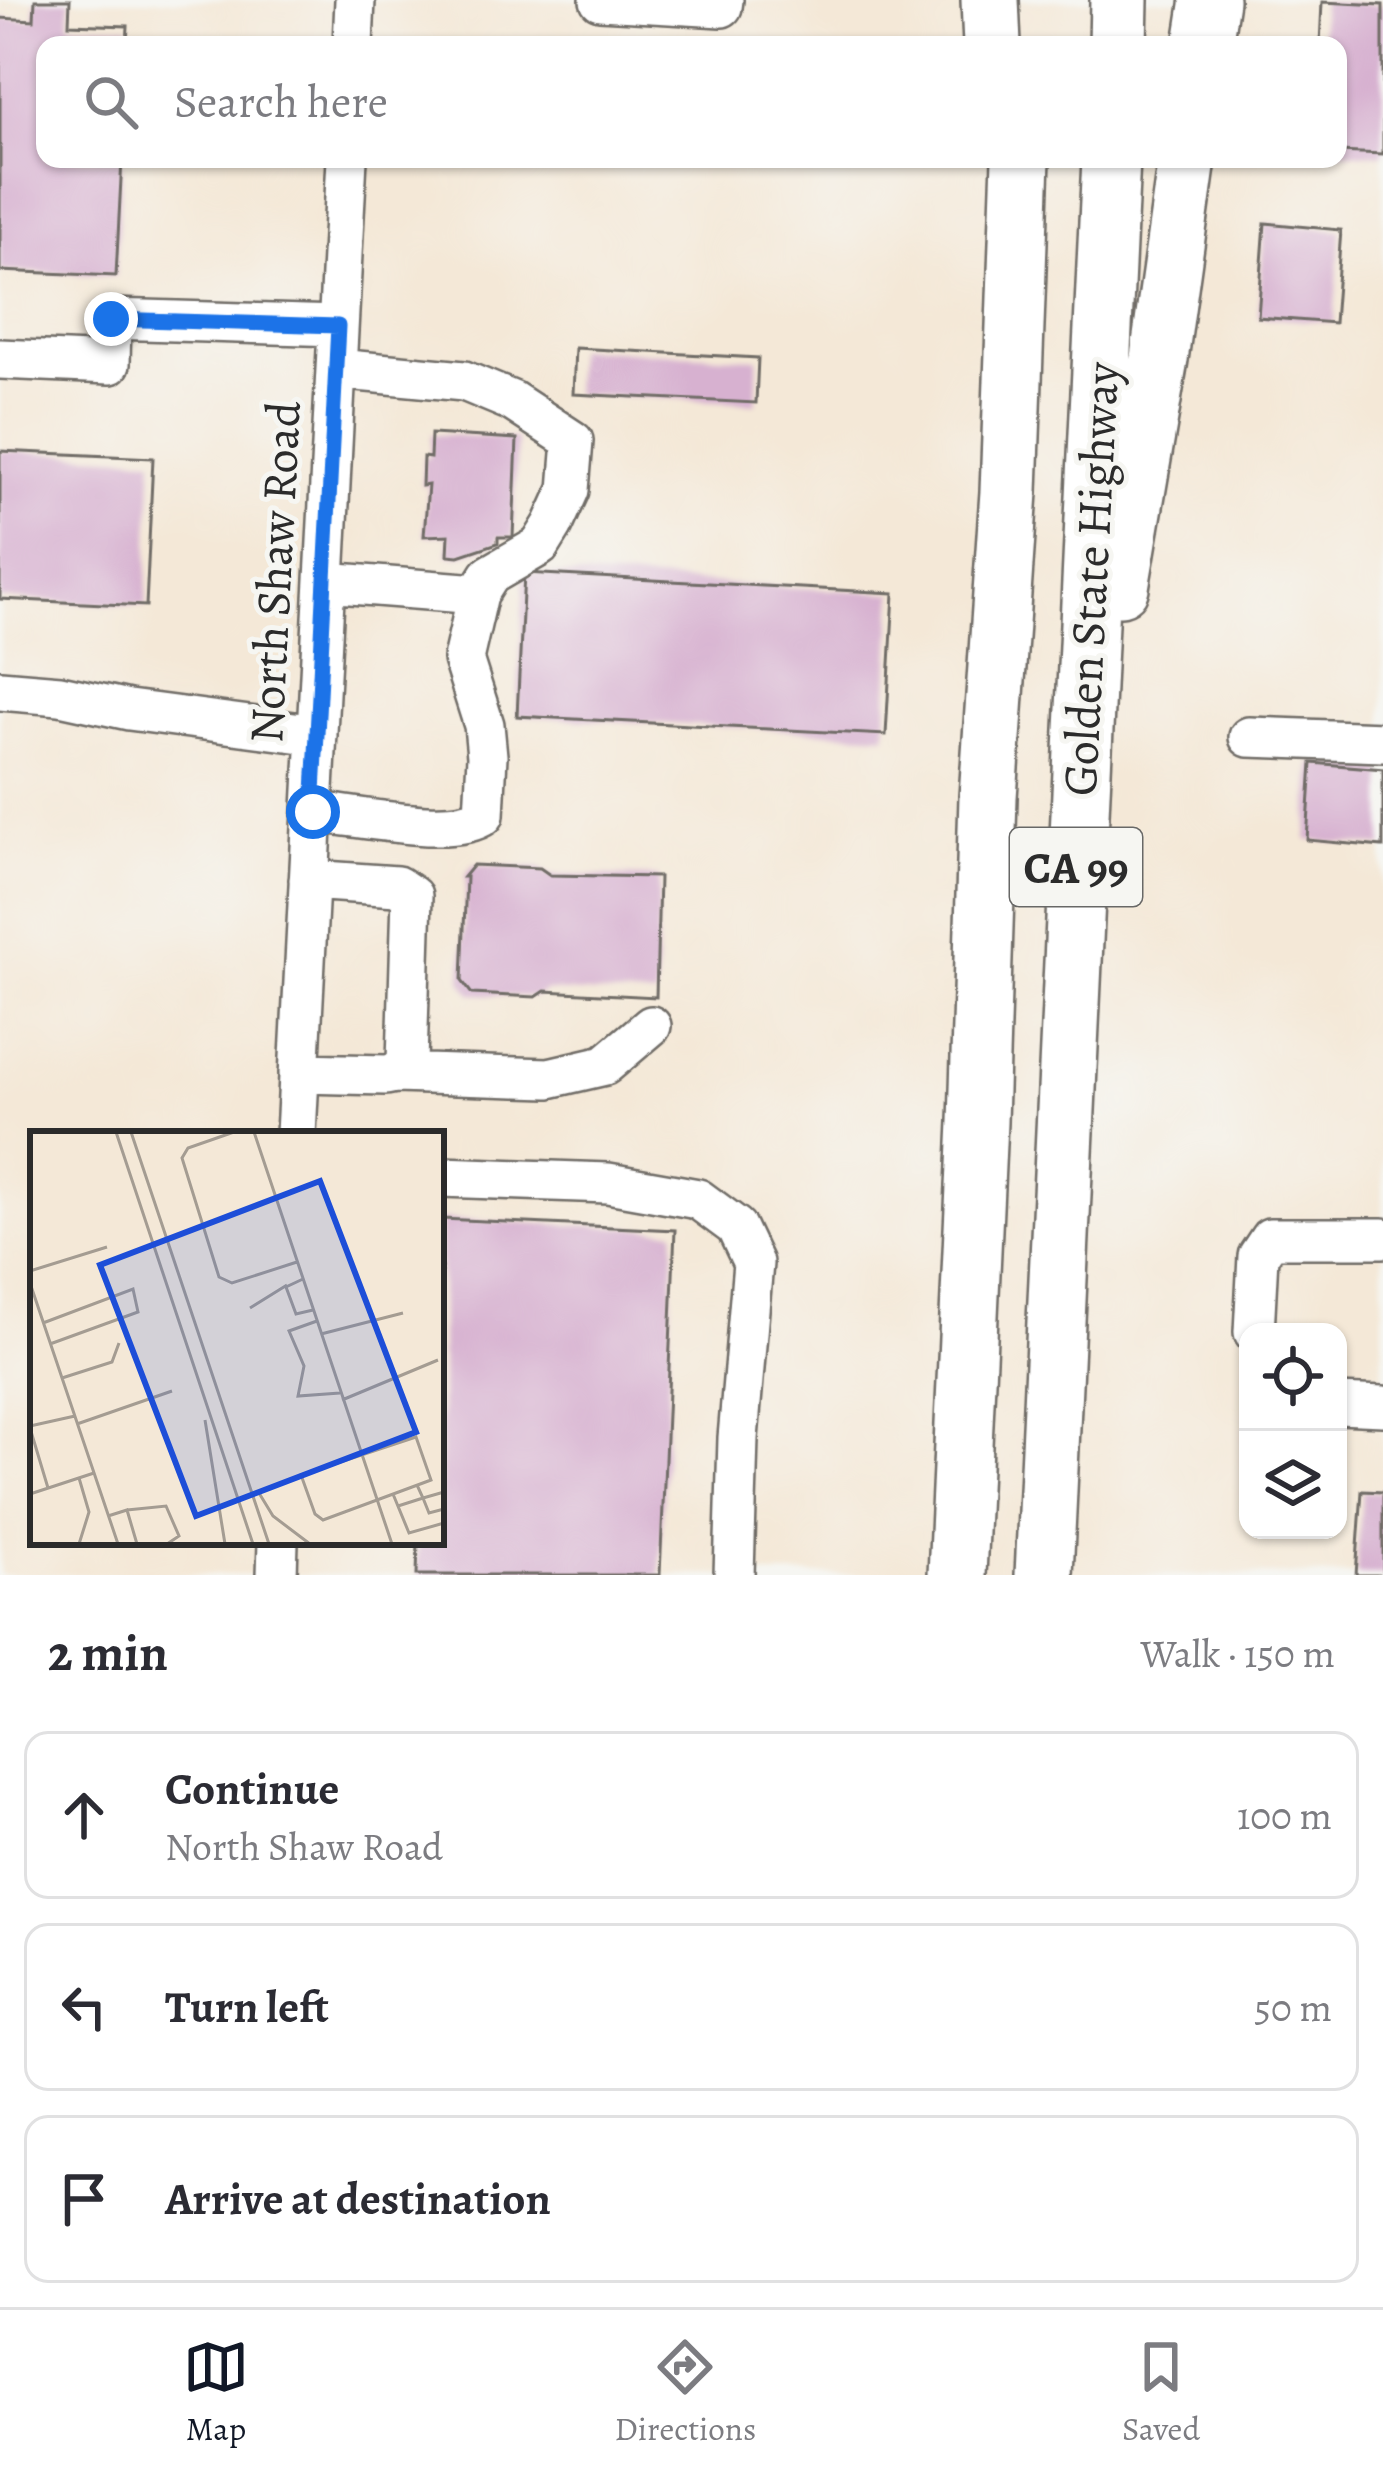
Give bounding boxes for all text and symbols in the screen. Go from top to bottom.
search box [36,36,1347,168]
icon: search [78,69,144,135]
text: Search here [174,71,388,133]
route end [84,292,138,346]
street label: Golden State Highway [1047,360,1135,798]
street label: North Shaw Road [233,399,317,745]
route start [286,785,340,839]
road number: CA 99 [1010,828,1142,906]
inset map [30,1131,444,1545]
map controls [1239,1323,1347,1539]
button: locate [1239,1323,1347,1431]
button: layers [1239,1431,1347,1539]
text: 2 min [48,1618,168,1688]
text: Walk · 150 m [1140,1627,1335,1680]
text: Continue [165,1758,339,1820]
icon: ahead [51,1782,117,1848]
text: 100 m [1237,1789,1332,1842]
text: North Shaw Road [165,1820,443,1873]
icon: left [51,1974,117,2040]
text: Turn left [165,1976,329,2038]
text: 50 m [1254,1981,1332,2034]
icon: arrive [51,2166,117,2232]
text: Arrive at destination [165,2168,551,2230]
tab: Map [183,2334,249,2451]
tab: Directions [615,2334,756,2451]
tab: Saved [1122,2334,1200,2451]

